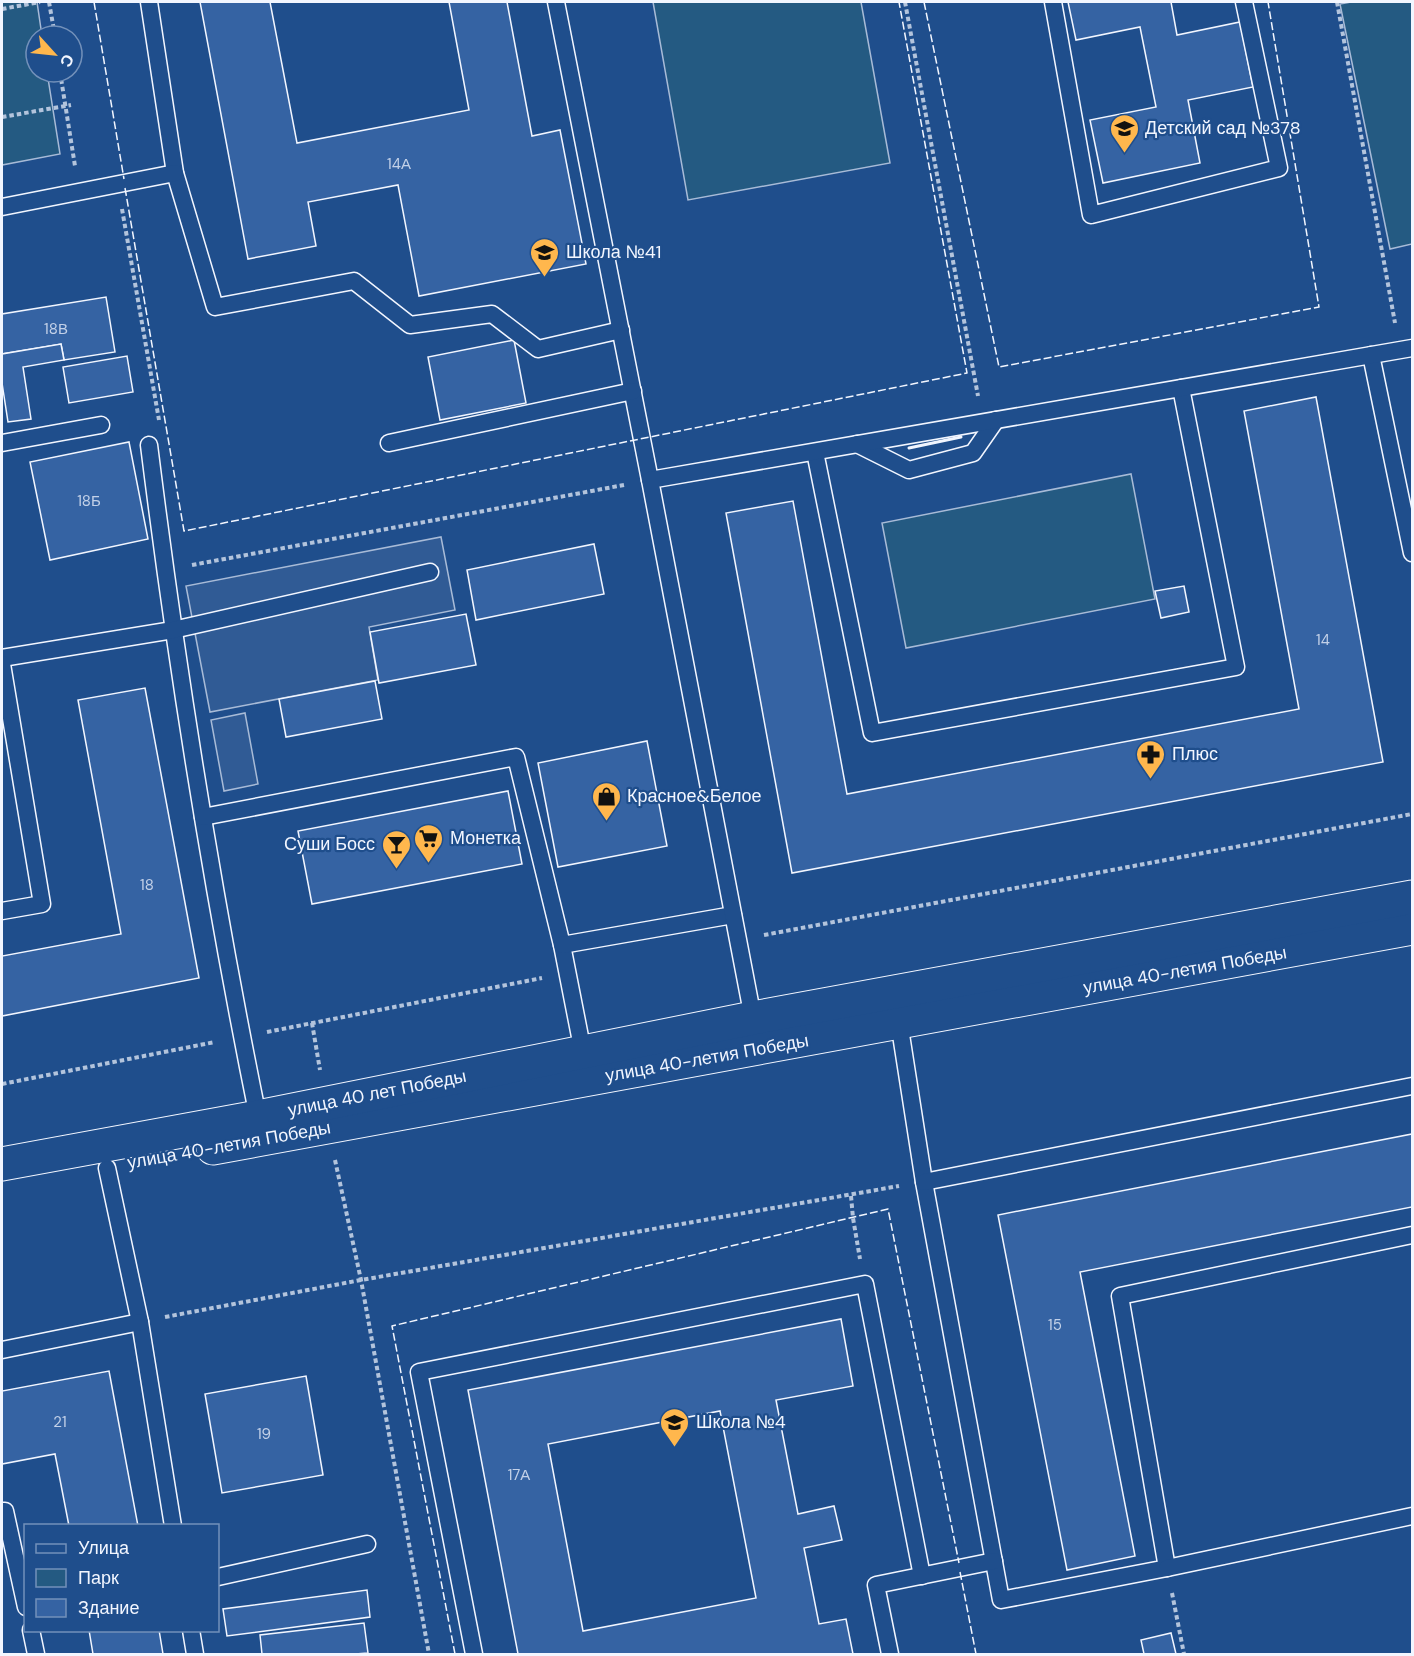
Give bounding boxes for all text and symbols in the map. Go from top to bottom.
north arrow [24,24,84,84]
text: С [55,51,79,71]
school or university icon: Детский сад №378 [1108,112,1140,154]
place label: Детский сад №378 [1145,116,1301,140]
house number: 14А [387,154,411,174]
school or university icon: Школа №41 [529,236,561,278]
place label: Школа №41 [566,240,661,264]
house number: 18В [44,319,68,339]
house number: 18Б [77,491,101,511]
house number: 14 [1316,630,1330,650]
pharmacy icon: Плюс [1135,738,1167,780]
place label: Плюс [1172,742,1218,766]
shop icon: Красное&Белое [590,780,622,822]
place label: Красное&Белое [627,784,762,808]
supermarket icon: Монетка [413,822,445,864]
place label: Монетка [450,826,522,850]
bar icon: Суши Босс [380,828,412,870]
place label: Суши Босс [284,832,375,856]
house number: 18 [140,875,154,895]
street label: улица 40-летия Победы [1081,940,1289,1000]
street label: улица 40-летия Победы [603,1028,811,1088]
street label: улица 40 лет Победы [286,1064,468,1122]
street label: улица 40-летия Победы [125,1115,333,1175]
house number: 15 [1048,1315,1062,1335]
school or university icon: Школа №4 [659,1406,691,1448]
place label: Школа №4 [696,1410,786,1434]
house number: 21 [53,1412,67,1432]
house number: 19 [257,1424,271,1444]
house number: 17А [508,1465,530,1485]
legend [24,1524,219,1632]
text: Улица [78,1536,130,1560]
text: Парк [78,1566,119,1590]
text: Здание [78,1596,139,1620]

